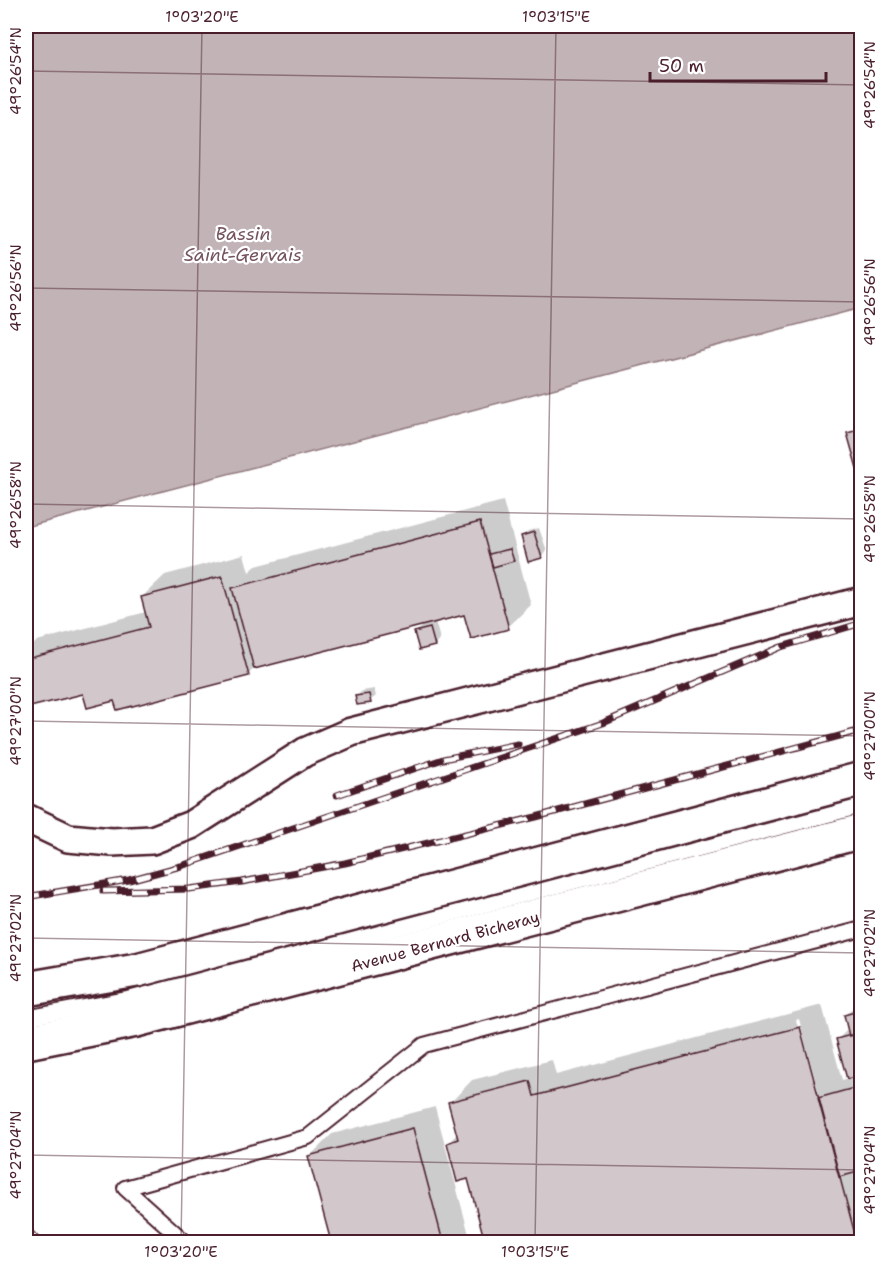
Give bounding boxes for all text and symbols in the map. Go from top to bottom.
text: 1°03'20"E [165,7,239,27]
text: 1°03'15"E [522,7,590,27]
text: 49°26'54"N [6,27,26,115]
text: 49°26'54"N [860,41,880,129]
scale bar [650,45,826,83]
text: 50 m [659,54,704,78]
water label: Bassin Saint-Gervais [184,222,302,267]
text: 49°26'56"N [6,244,26,332]
text: 49°26'56"N [860,258,880,346]
text: 49°26'58"N [6,461,26,549]
text: 49°26'58"N [860,475,880,563]
text: 49°27'00"N [6,676,26,766]
text: 49°27'00"N [860,691,880,781]
text: 49°27'02"N [6,894,26,982]
street label: Avenue Bernard Bicheray [349,906,542,977]
text: 49°27'02"N [860,909,880,997]
text: 49°27'04"N [6,1110,26,1200]
text: 49°27'04"N [860,1125,880,1215]
text: 1°03'20"E [144,1242,218,1262]
text: 1°03'15"E [501,1242,569,1262]

